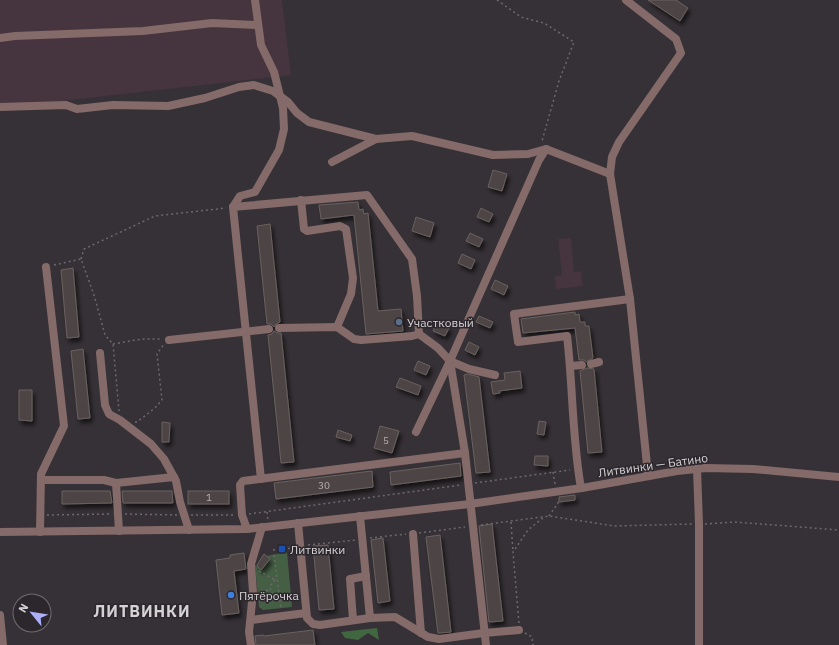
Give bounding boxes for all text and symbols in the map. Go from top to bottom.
place label: Участковый [407,315,474,330]
marker: Участковый [394,317,404,327]
house number: 5 [383,434,389,447]
street label: Литвинки — Батино [597,450,709,480]
house number: 30 [318,479,330,492]
house number: 1 [206,491,212,504]
place label: Литвинки [290,542,345,557]
marker: Литвинки [277,544,287,554]
place label: Пятёрочка [239,588,299,603]
marker: Пятёрочка [226,590,236,600]
north arrow [12,593,52,633]
text: N [15,601,31,615]
district label: ЛИТВИНКИ [94,601,190,621]

